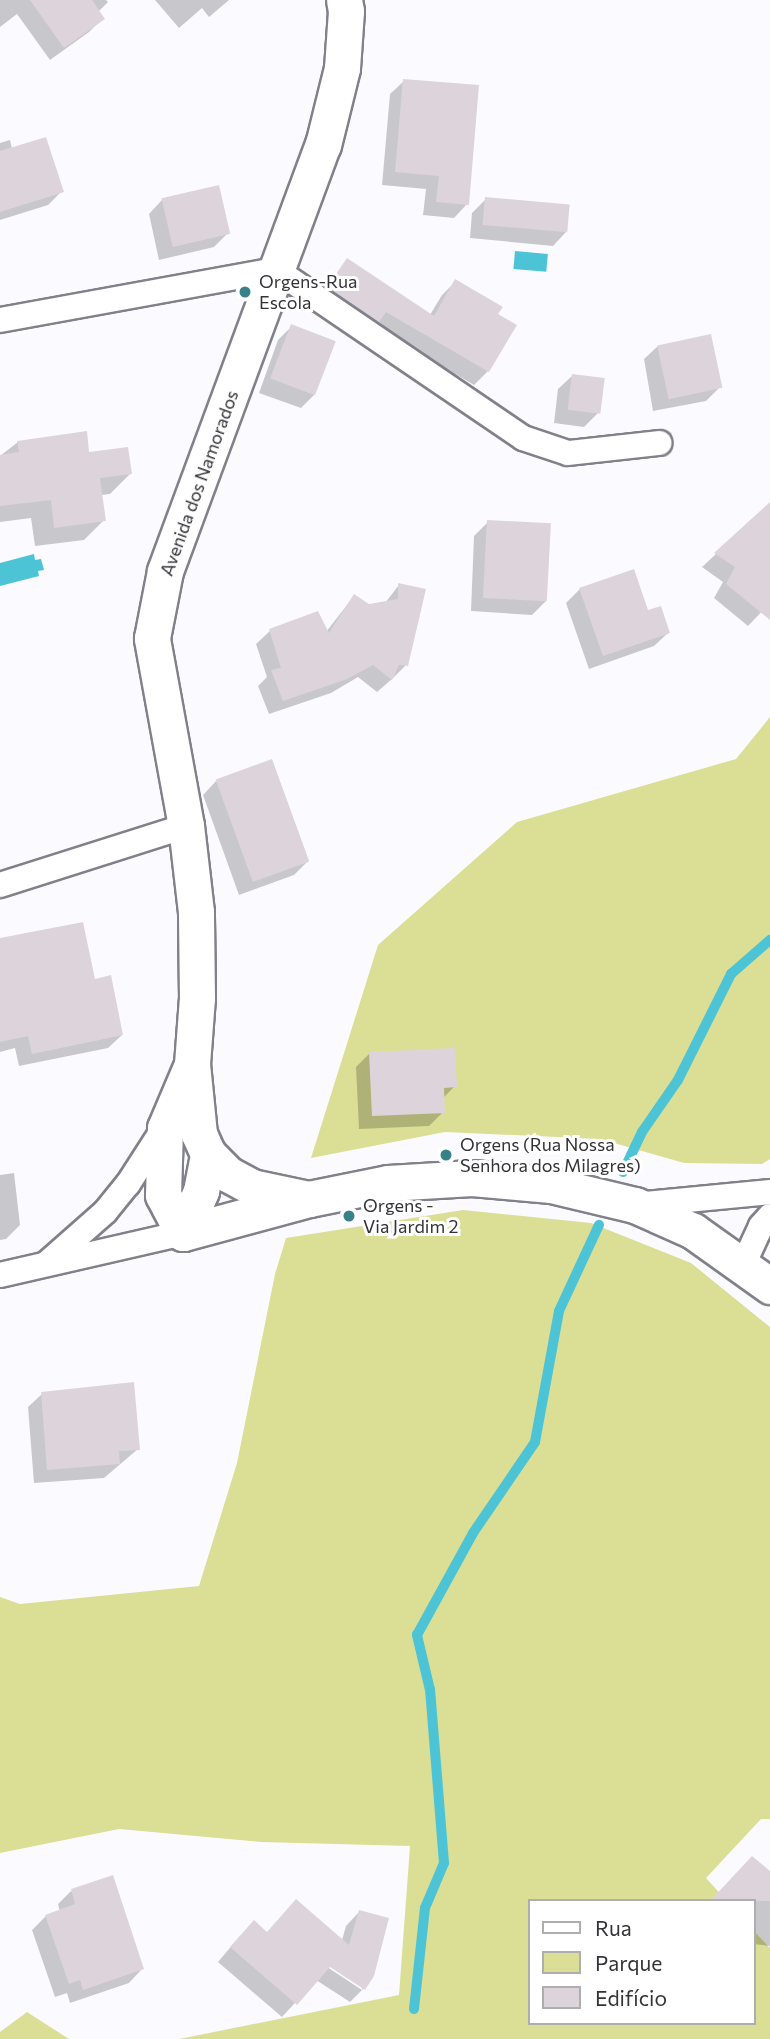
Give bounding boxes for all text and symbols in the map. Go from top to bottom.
place label: Orgens-Rua Escola [259,271,358,314]
marker: Orgens-Rua Escola [237,284,253,300]
street label: Avenida dos Namorados [155,387,243,579]
place label: Orgens (Rua Nossa Senhora dos Milagres) [460,1134,641,1176]
marker: Orgens (Rua Nossa Senhora dos Milagres) [438,1147,454,1163]
place label: Orgens - Via Jardim 2 [363,1195,459,1238]
marker: Orgens - Via Jardim 2 [341,1208,357,1224]
legend [528,1899,756,2025]
text: Rua [595,1915,632,1940]
text: Parque [595,1950,662,1975]
text: Edifício [595,1985,667,2010]

